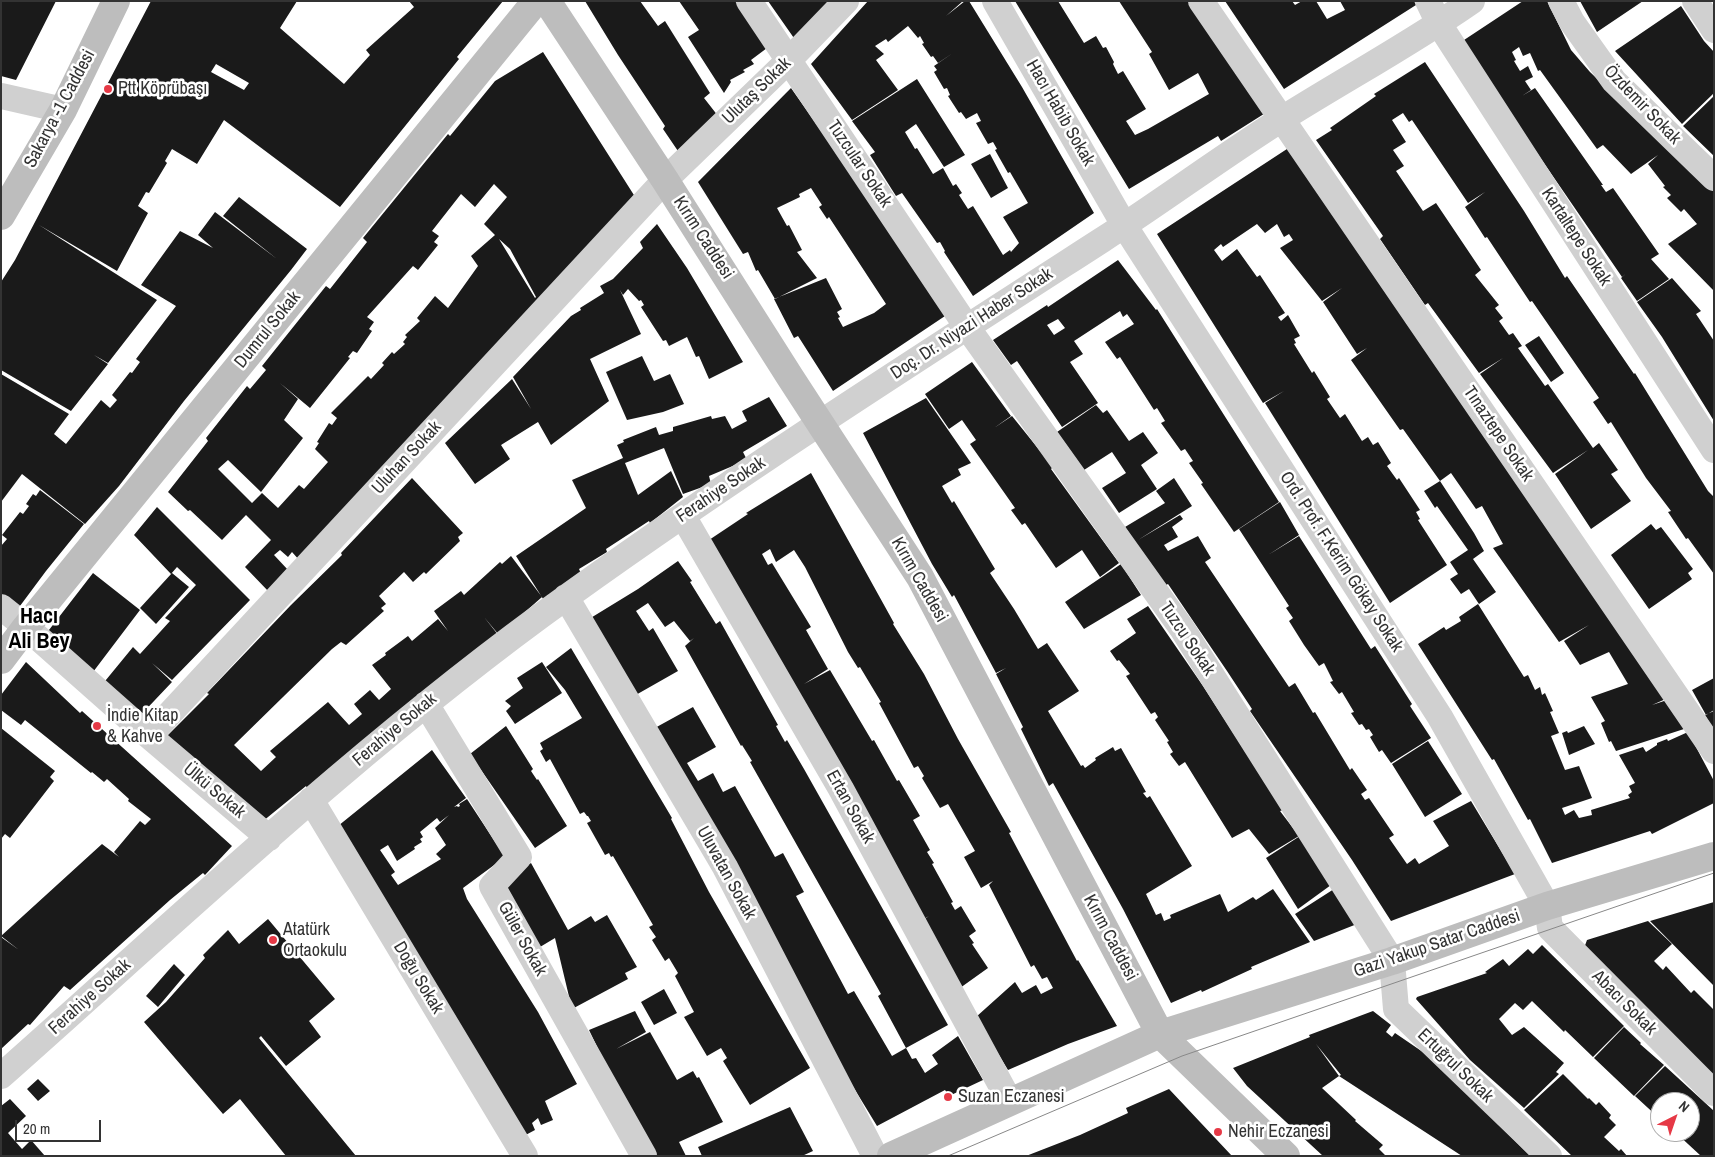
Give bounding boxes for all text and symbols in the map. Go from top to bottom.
street label: Sakarya -1 Caddesi [20,46,100,172]
street label: Ulutaş Sokak [718,53,796,129]
street label: Hacı Habib Sokak [1021,56,1099,170]
street label: Özdemir Sokak [1599,61,1685,149]
place label: Ptt Köprübaşı [118,78,207,100]
marker: Ptt Köprübaşı [102,83,114,95]
street label: Tuzcular Sokak [822,116,896,212]
street label: Kartaltepe Sokak [1536,184,1616,290]
street label: Kırım Caddesi [668,193,738,283]
street label: Doç. Dr. Niyazi Haber Sokak [887,264,1057,384]
street label: Dumrul Sokak [230,287,306,373]
street label: Tınaztepe Sokak [1458,382,1538,486]
street label: Uluhan Sokak [368,417,446,499]
street label: Ferahiye Sokak [672,452,770,528]
street label: Ord. Prof. F.Kerim Gökay Sokak [1275,468,1407,656]
street label: Kırım Caddesi [886,534,952,626]
street label: Tuzcu Sokak [1155,598,1219,680]
district label: Hacı Ali Bey [8,604,70,656]
street label: Ferahiye Sokak [349,689,441,771]
place label: İndie Kitap & Kahve [107,705,178,748]
marker: İndie Kitap & Kahve [91,720,103,732]
street label: Ülkü Sokak [178,759,250,823]
street label: Ertan Sokak [821,767,879,847]
street label: Uluvatan Sokak [691,823,761,923]
street label: Kırım Caddesi [1078,891,1142,985]
street label: Güler Sokak [493,898,551,980]
street label: Gazi Yakup Satar Caddesi [1351,905,1523,983]
place label: Atatürk Ortaokulu [283,919,347,962]
marker: Atatürk Ortaokulu [267,934,279,946]
street label: Doğu Sokak [388,938,448,1018]
street label: Ferahiye Sokak [45,955,135,1039]
street label: Abacı Sokak [1587,966,1661,1040]
street label: Ertuğrul Sokak [1413,1025,1497,1107]
place label: Suzan Eczanesi [958,1086,1065,1108]
marker: Suzan Eczanesi [942,1091,954,1103]
north arrow [1650,1092,1700,1142]
text: N [1675,1097,1693,1116]
scale bar [18,1110,104,1142]
text: 20 m [23,1118,50,1139]
place label: Nehir Eczanesi [1228,1121,1329,1143]
marker: Nehir Eczanesi [1212,1126,1224,1138]

